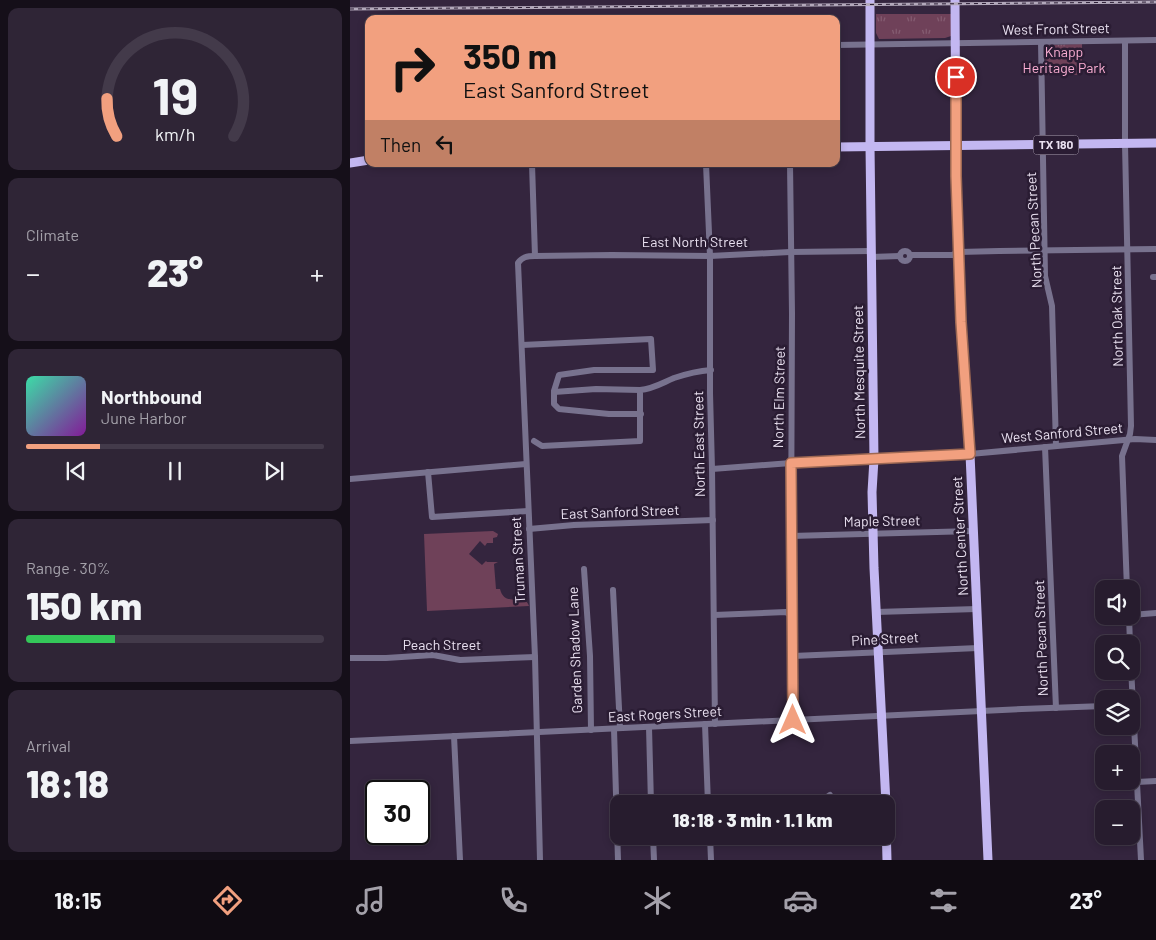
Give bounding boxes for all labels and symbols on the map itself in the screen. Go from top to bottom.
street label: West Front Street [1002,19,1110,38]
park label: Knapp Heritage Park [1023,43,1105,76]
pin [935,56,977,98]
road number: TX 180 [1034,136,1078,154]
street label: North Pecan Street [1022,171,1045,289]
street label: East North Street [642,233,748,250]
street label: North Oak Street [1107,265,1126,367]
street label: North Mesquite Street [849,305,868,439]
street label: North Elm Street [769,346,788,448]
street label: North East Street [689,391,708,497]
street label: West Sanford Street [1000,419,1123,446]
street label: North Center Street [948,476,971,596]
street label: East Sanford Street [560,501,680,522]
street label: Maple Street [844,511,920,530]
street label: Truman Street [507,516,528,604]
street label: North Pecan Street [1030,580,1051,696]
street label: Garden Shadow Lane [564,586,585,714]
street label: Pine Street [851,628,919,649]
street label: Peach Street [403,636,481,653]
position arrow [766,693,818,745]
street label: East Rogers Street [608,702,722,725]
speed limit sign: 30 [365,780,430,845]

